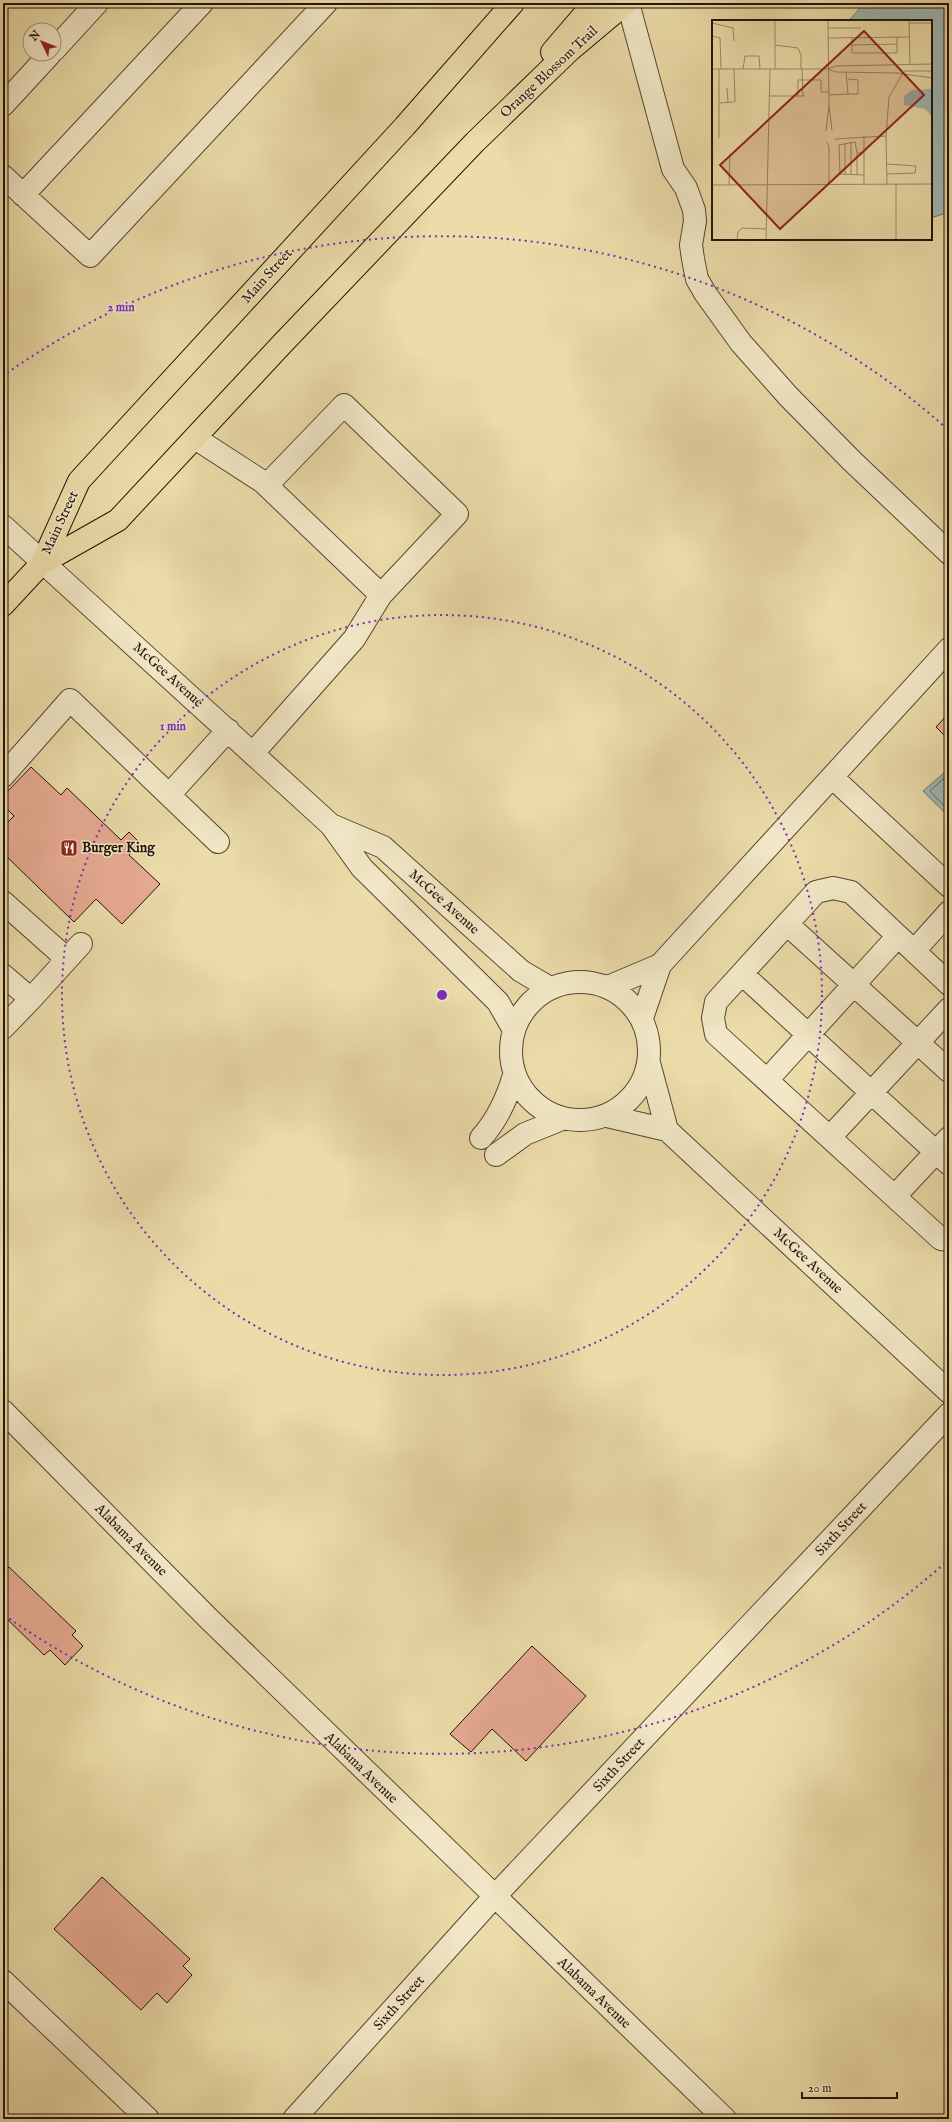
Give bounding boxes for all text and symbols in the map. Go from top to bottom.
inset map [712,20,932,240]
north arrow [22,22,62,62]
street label: Orange Blossom Trail [496,22,602,122]
text: N [26,27,44,45]
street label: Main Street [237,244,297,307]
text: 2 min [107,300,135,315]
street label: Main Street [37,488,83,558]
street label: McGee Avenue [129,639,207,712]
text: 1 min [160,719,187,734]
restaurant icon: Burger King [59,838,79,858]
place label: Burger King [82,839,156,857]
street label: McGee Avenue [405,866,483,939]
centre of rings [435,988,449,1002]
street label: McGee Avenue [769,1224,847,1298]
street label: Sixth Street [811,1498,871,1560]
street label: Alabama Avenue [90,1499,172,1581]
street label: Alabama Avenue [320,1728,402,1808]
street label: Sixth Street [589,1734,649,1796]
street label: Alabama Avenue [553,1953,635,2033]
street label: Sixth Street [370,1972,429,2034]
scale bar [802,2074,897,2100]
text: 20 m [808,2081,831,2096]

